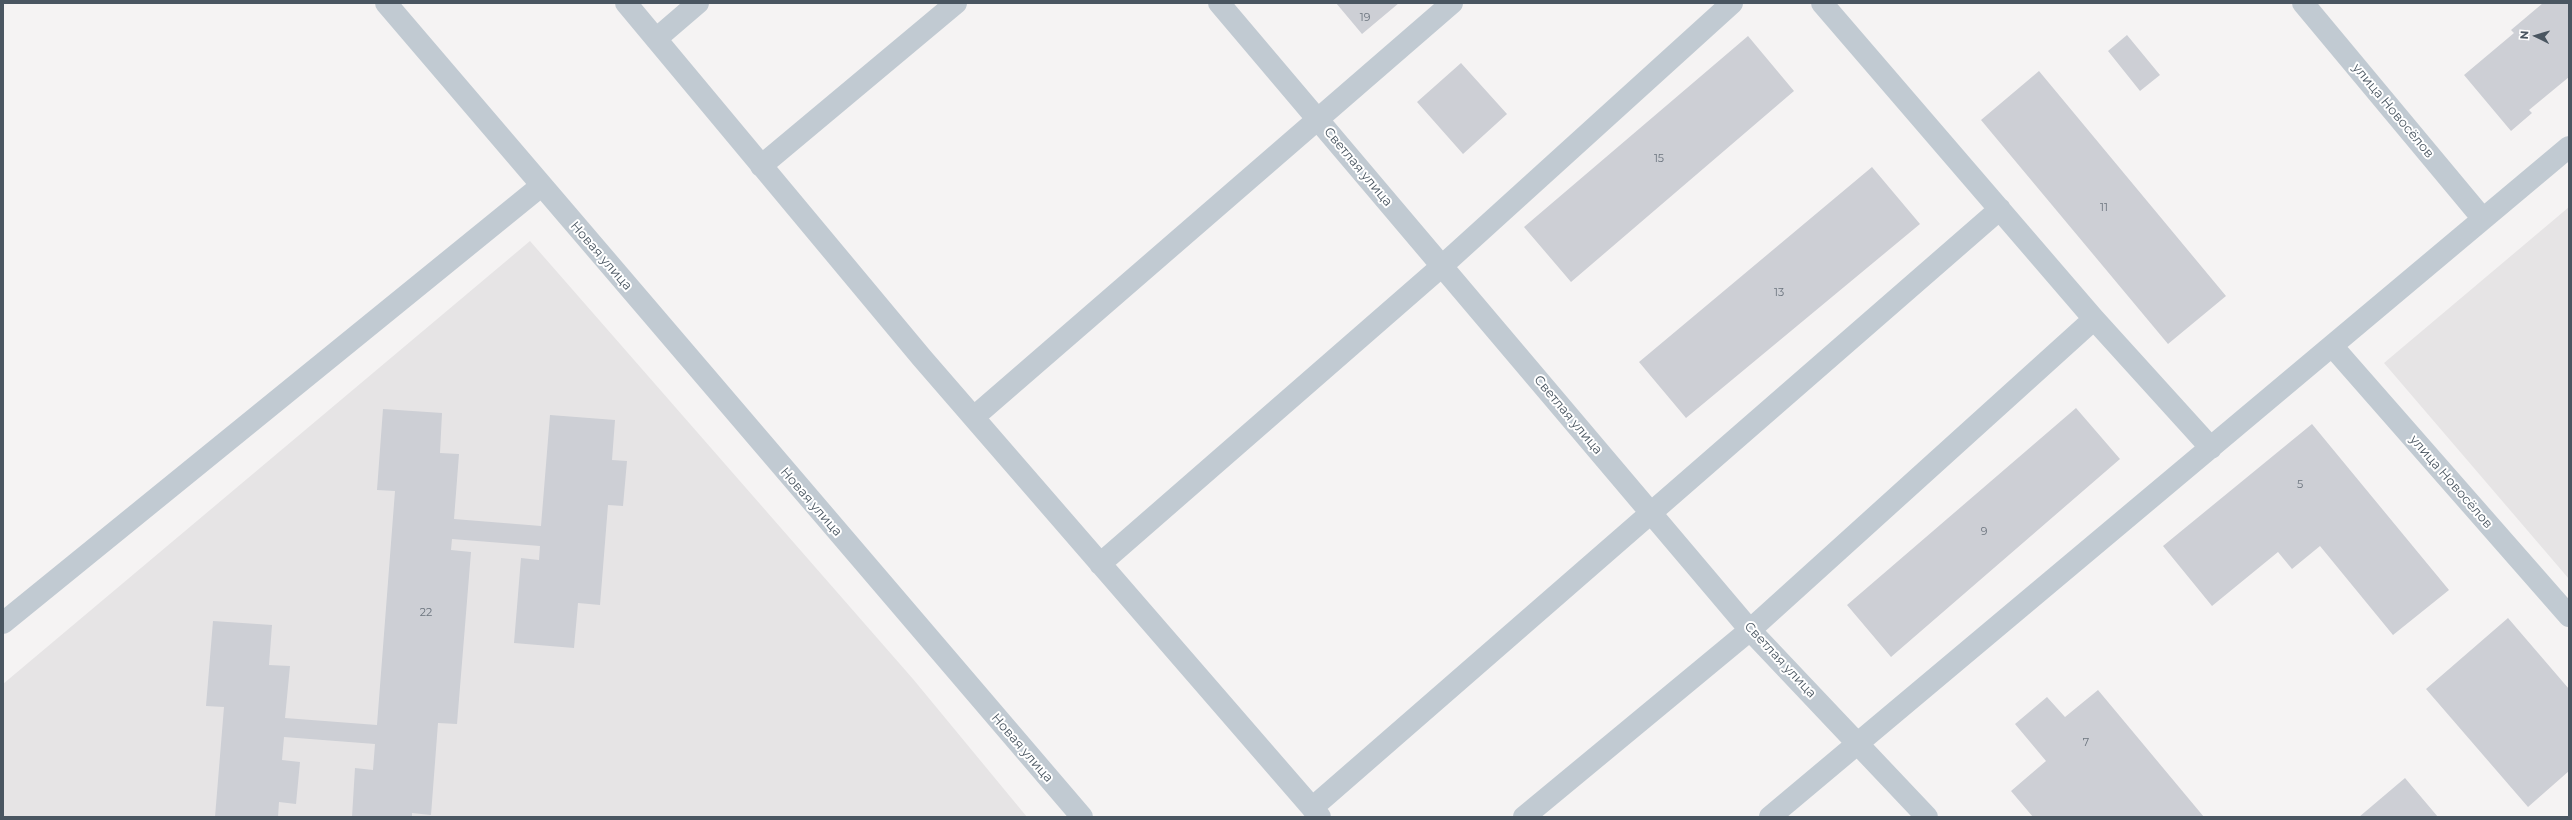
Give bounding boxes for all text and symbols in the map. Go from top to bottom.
house number: 19 [1360,11,1370,25]
north arrow [2516,16,2556,56]
text: N [2517,30,2531,40]
street label: улица Новосёлов [2349,61,2437,161]
street label: Светлая улица [1320,124,1396,210]
house number: 15 [1654,152,1664,166]
house number: 11 [2100,201,2108,215]
street label: Новая улица [567,218,635,294]
house number: 13 [1774,286,1784,300]
street label: Светлая улица [1530,372,1606,458]
street label: улица Новосёлов [2406,432,2496,532]
street label: Новая улица [777,464,845,540]
house number: 5 [2297,478,2303,492]
house number: 9 [1981,525,1987,539]
house number: 22 [420,606,432,620]
street label: Светлая улица [1741,619,1819,701]
street label: Новая улица [988,710,1056,786]
house number: 7 [2083,736,2089,750]

